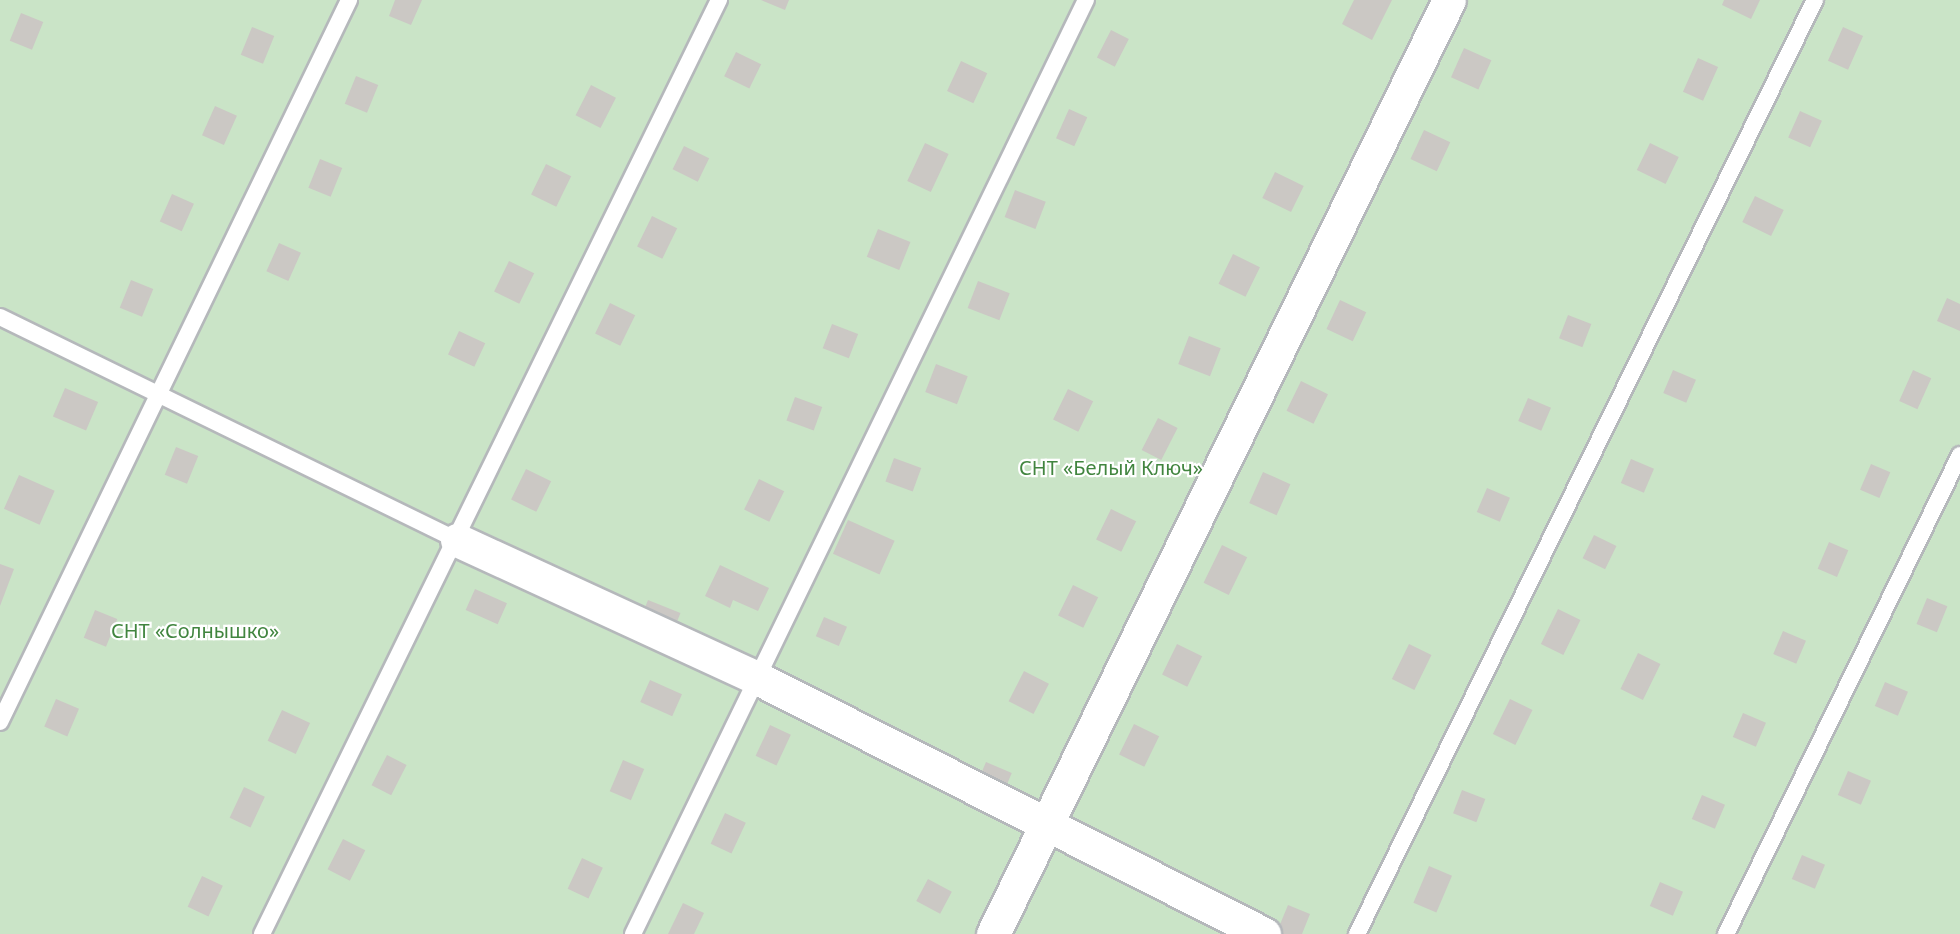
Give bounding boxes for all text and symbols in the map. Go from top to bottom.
park label: СНТ «Белый Ключ» [1019,455,1203,479]
park label: СНТ «Солнышко» [111,618,279,642]

